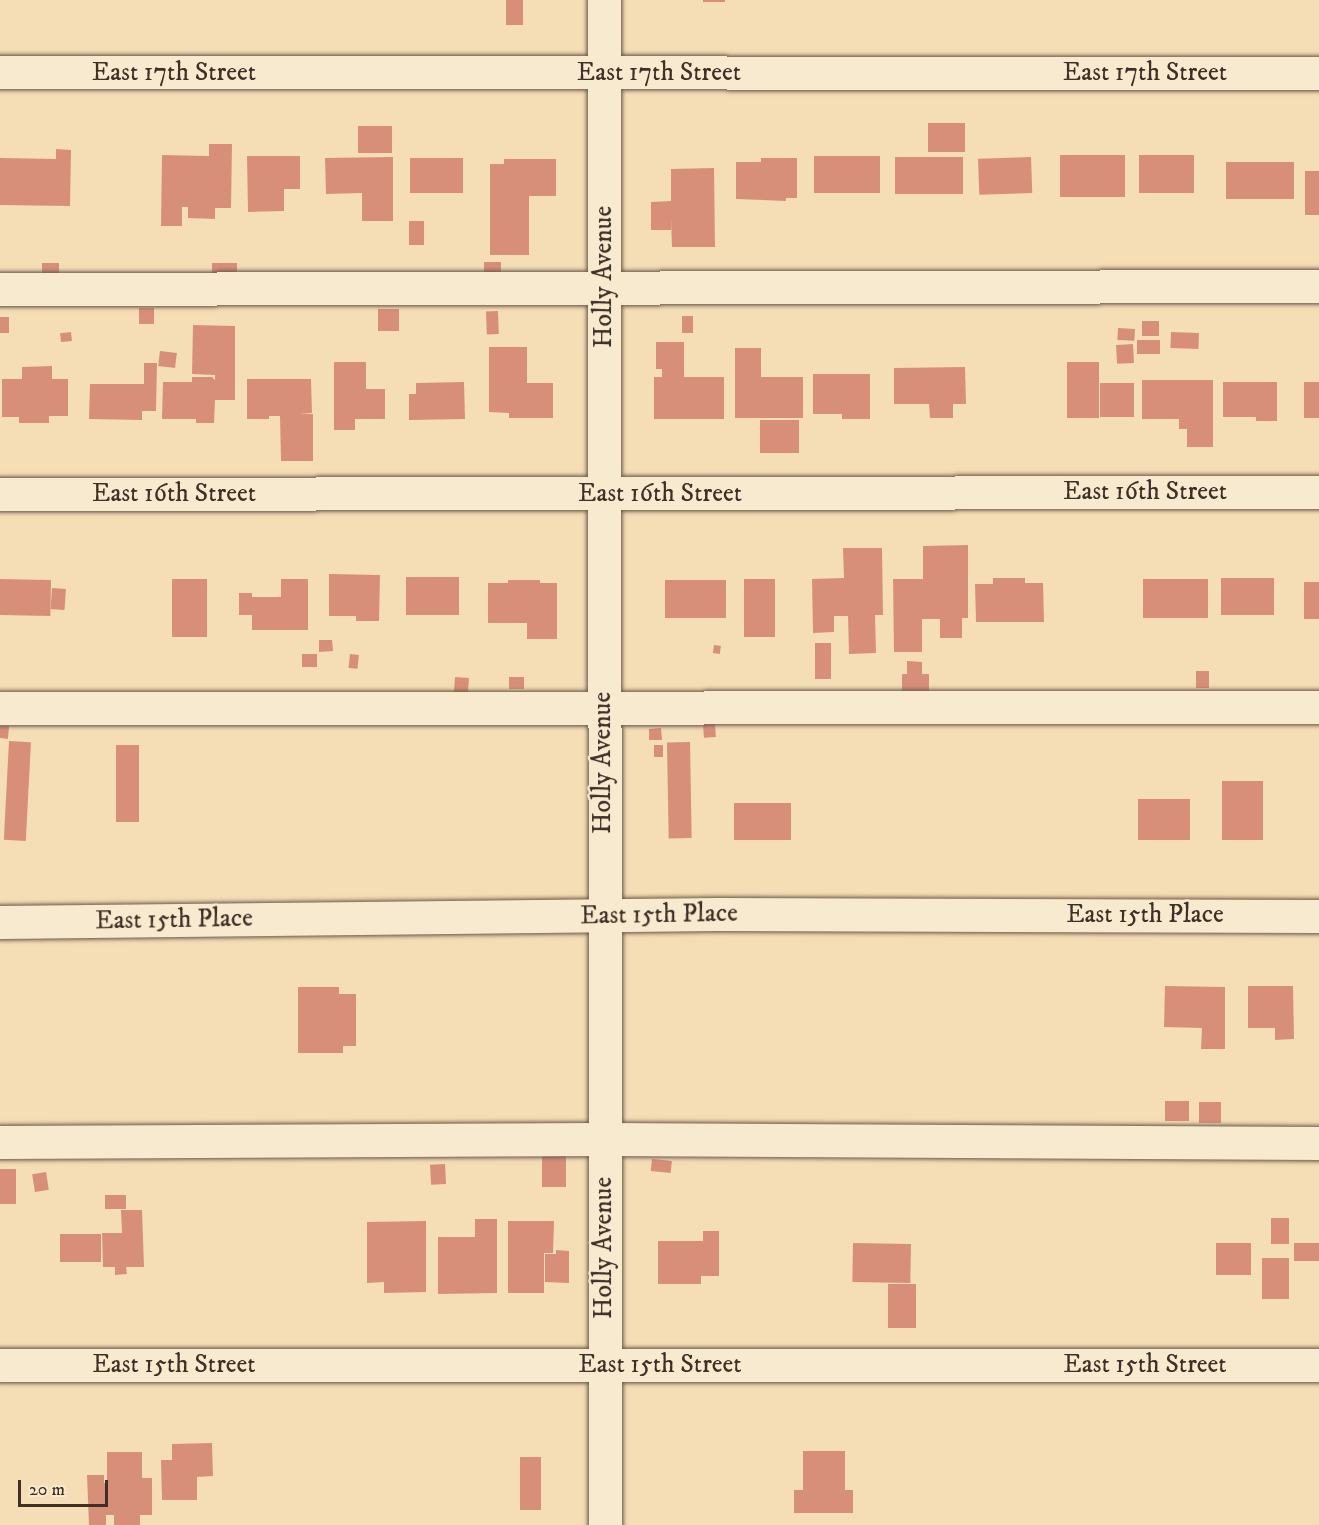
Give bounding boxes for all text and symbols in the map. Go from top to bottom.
street label: East 17th Street [92,57,256,89]
street label: East 17th Street [577,57,741,89]
street label: East 17th Street [1063,57,1227,89]
street label: Holly Avenue [588,206,620,348]
street label: East 16th Street [1063,476,1227,508]
street label: East 16th Street [92,478,256,510]
street label: East 16th Street [578,478,742,510]
street label: Holly Avenue [587,692,619,834]
street label: East 15th Place [580,898,738,932]
street label: East 15th Place [1066,899,1224,931]
street label: East 15th Place [95,903,253,937]
street label: Holly Avenue [588,1177,620,1319]
street label: East 15th Street [92,1349,256,1381]
street label: East 15th Street [578,1349,742,1381]
street label: East 15th Street [1063,1349,1227,1381]
scale bar [21,1468,111,1506]
text: 20 m [29,1479,65,1501]

